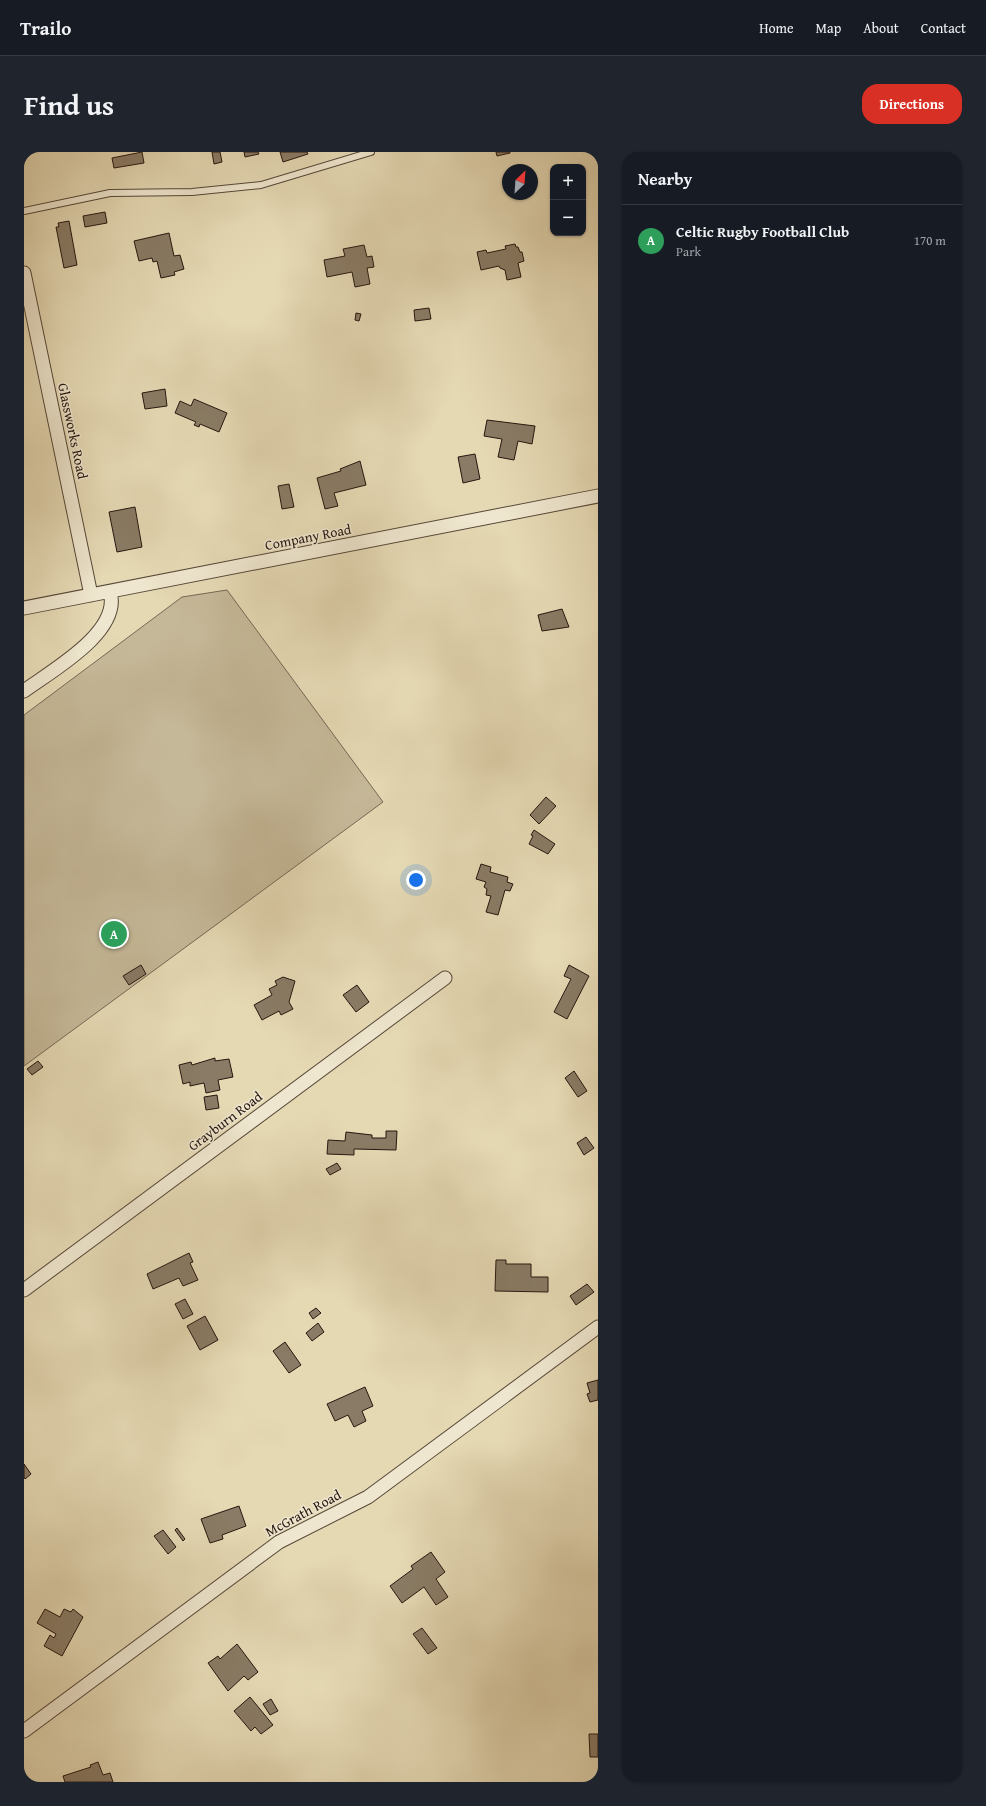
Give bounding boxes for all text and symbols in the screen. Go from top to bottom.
text: Trailo [20,14,71,42]
text: Home [759,18,794,38]
text: Map [816,18,841,38]
text: About [863,18,899,38]
text: Contact [921,18,966,38]
text: Find us [24,84,114,125]
button: Directions [862,84,962,124]
north arrow [502,164,538,200]
map controls [550,164,586,236]
button: + [550,164,586,200]
text: Nearby [638,166,692,191]
button: − [550,200,586,236]
text: Celtic Rugby Football Club [676,221,849,242]
text: A [647,231,655,250]
text: 170 m [914,231,946,250]
text: Park [676,242,701,261]
street label: Glassworks Road [53,381,93,481]
street label: Company Road [263,519,353,555]
your location [406,870,426,890]
pin: A [101,919,127,949]
street label: Grayburn Road [184,1086,267,1156]
street label: McGrath Road [261,1484,345,1541]

